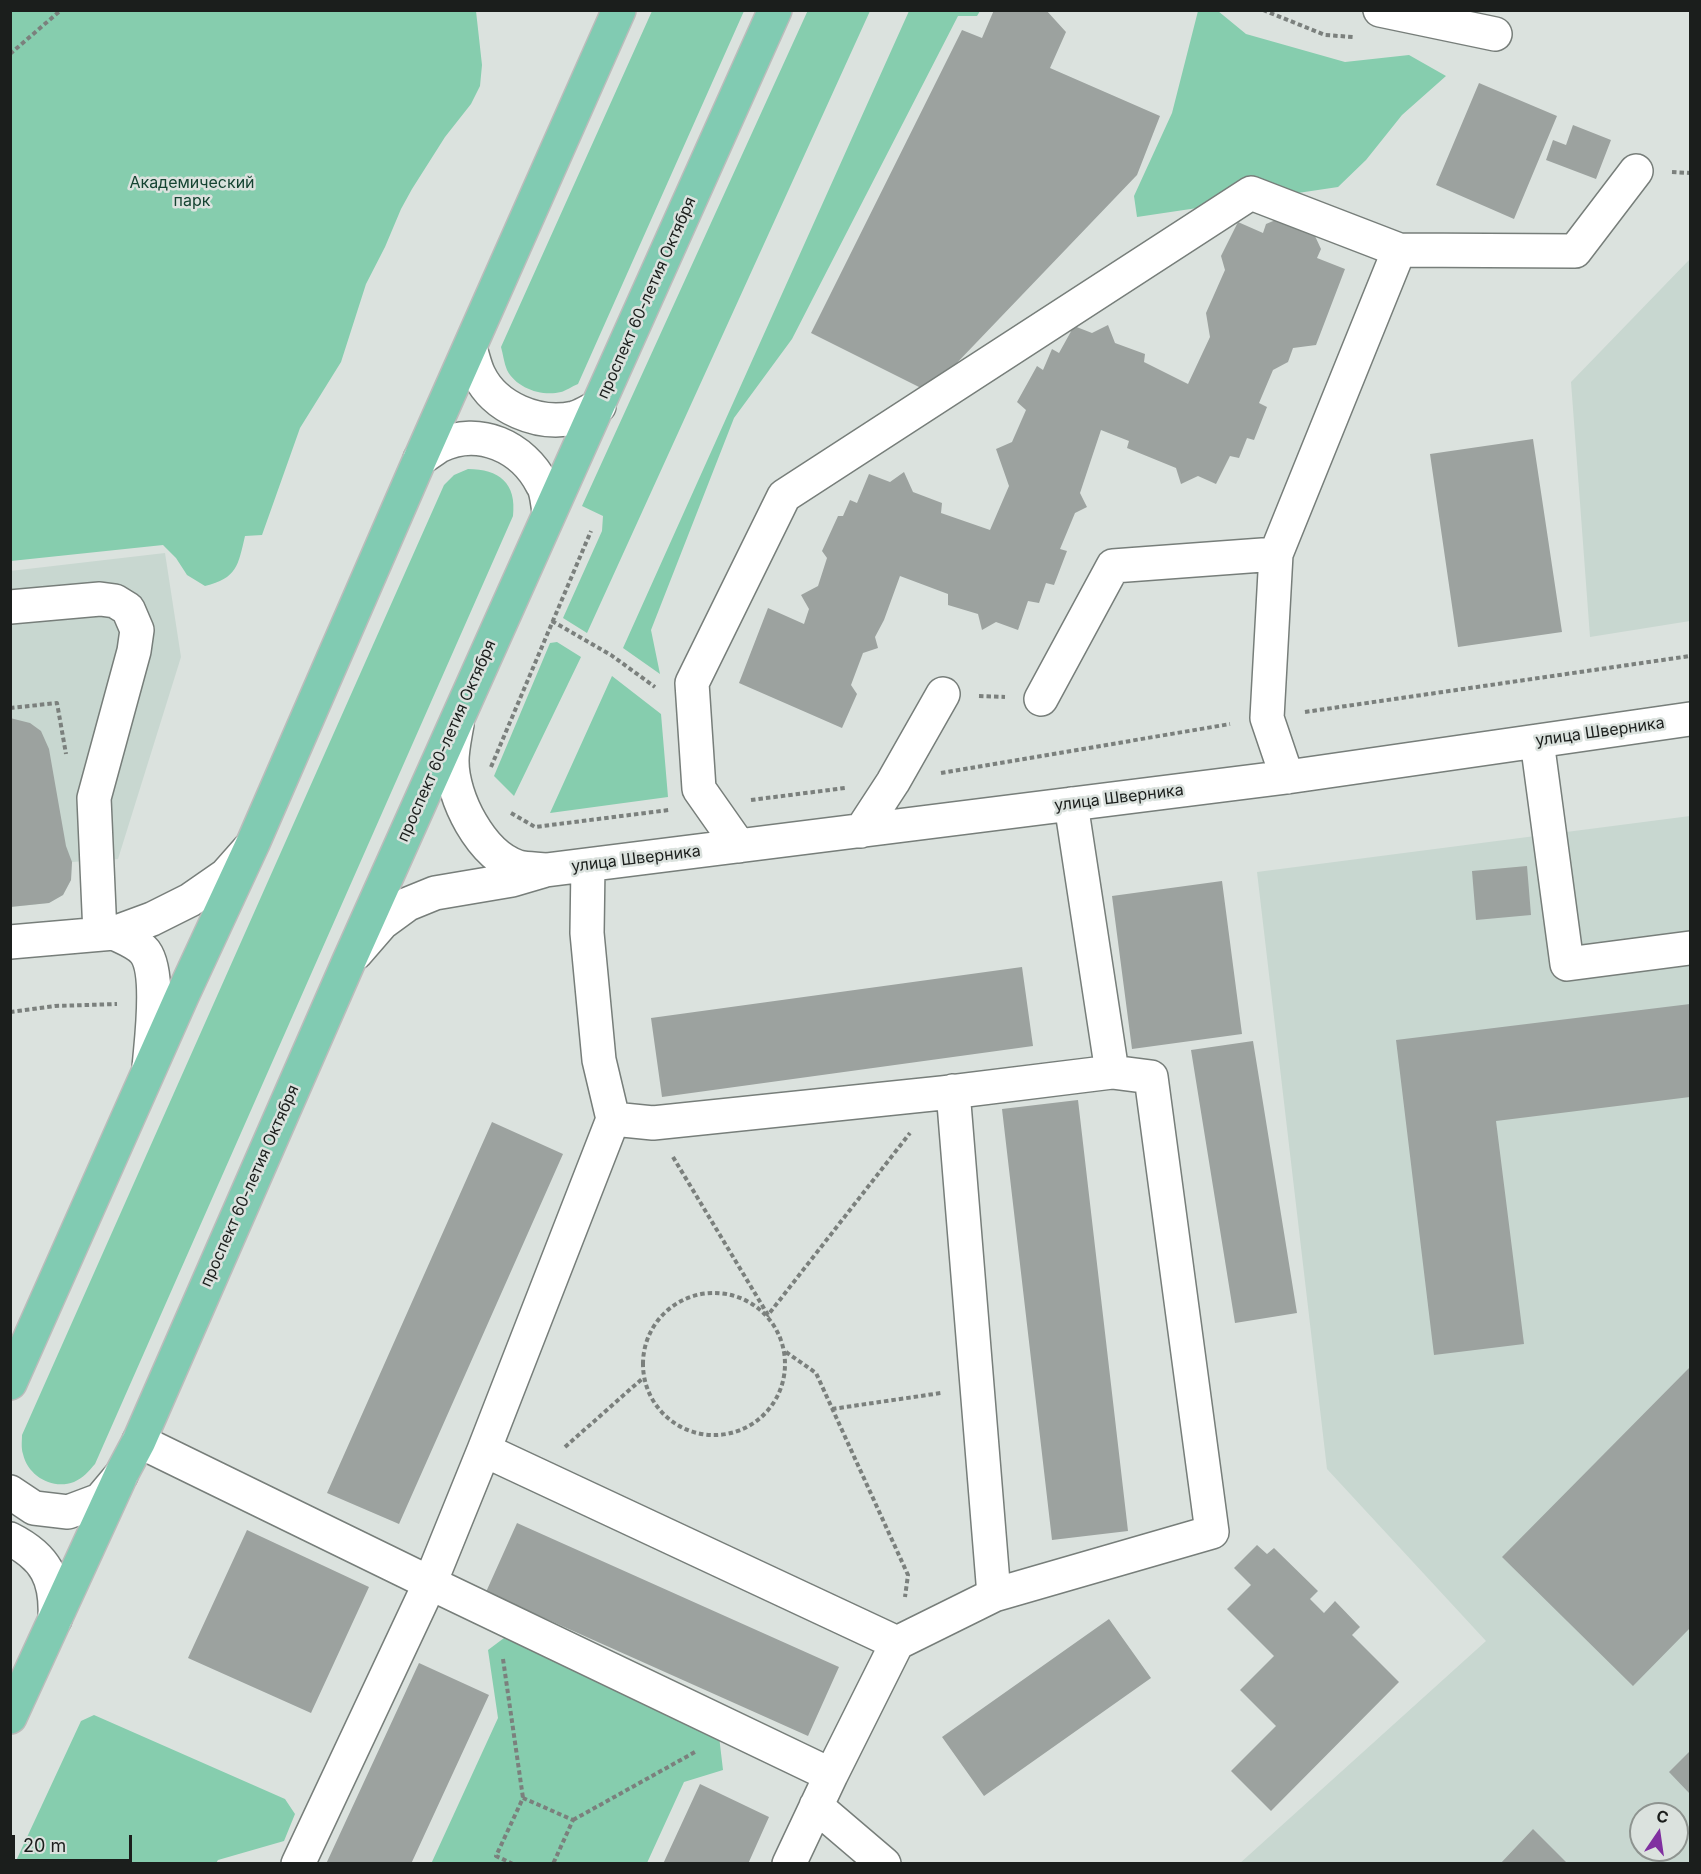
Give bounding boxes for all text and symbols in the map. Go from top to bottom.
park label: Академический парк [129,173,255,211]
street label: проспект 60-летия Октября [594,194,700,402]
street label: проспект 60-летия Октября [394,637,500,845]
street label: улица Шверника [1534,713,1666,751]
street label: улица Шверника [1053,781,1185,815]
street label: улица Шверника [570,842,702,876]
street label: проспект 60-летия Октября [197,1082,303,1290]
north arrow [1629,1802,1689,1862]
text: С [1655,1805,1671,1827]
scale bar [15,1823,135,1861]
text: 20 m [23,1835,66,1856]

